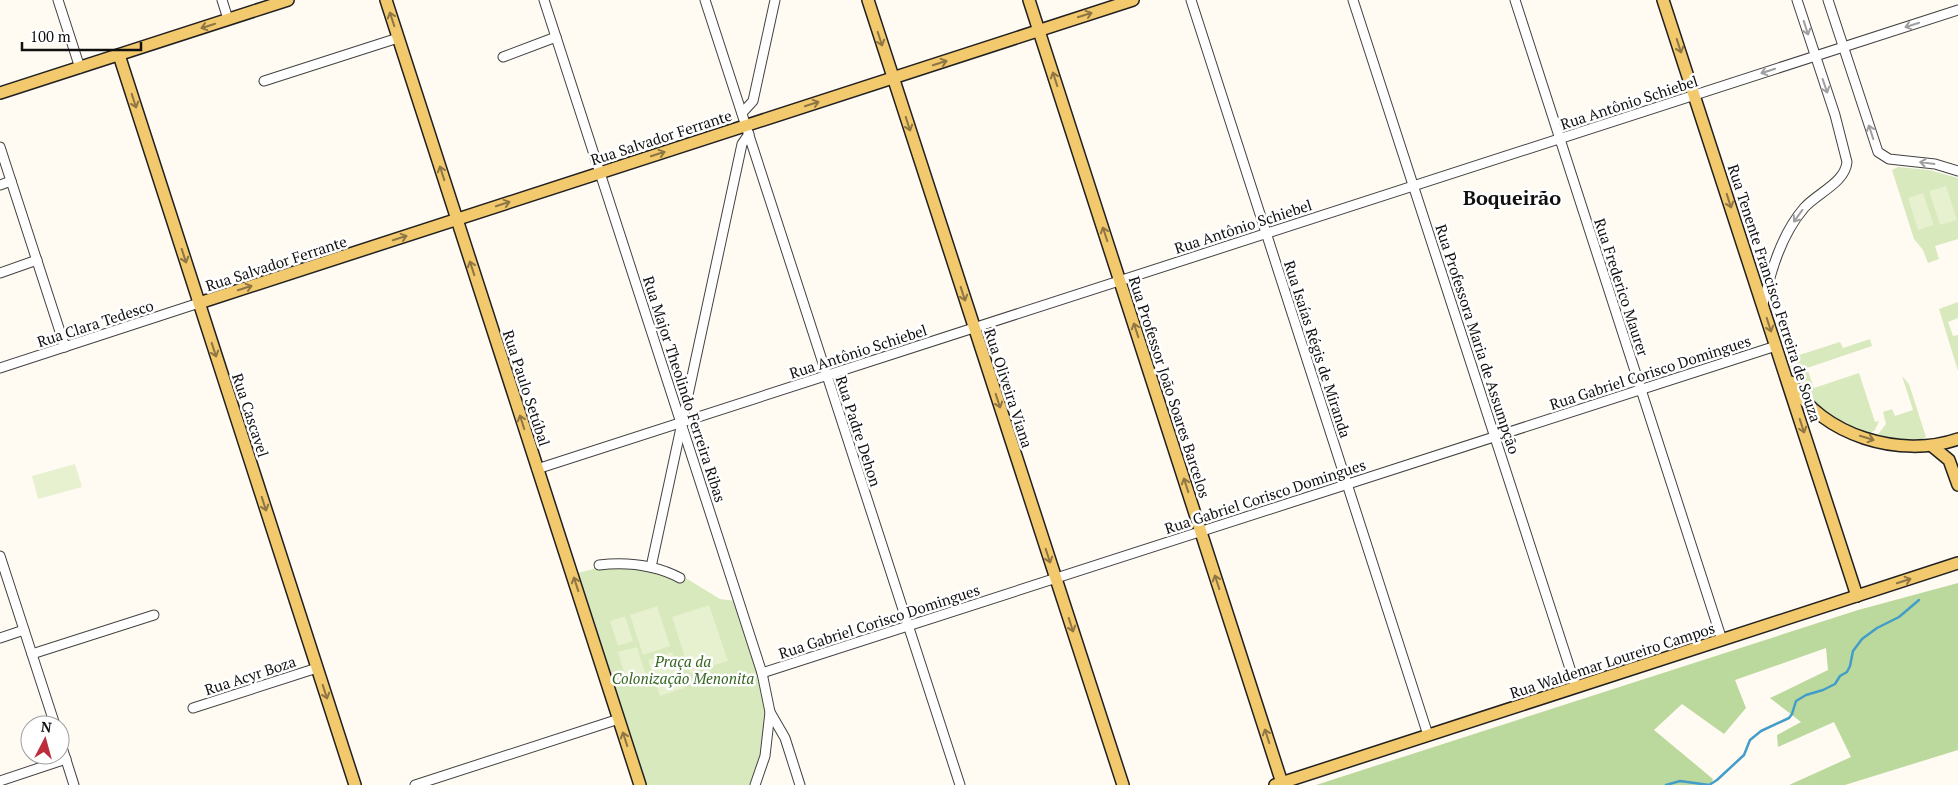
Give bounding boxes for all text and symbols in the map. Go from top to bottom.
one-way arrow [1077,10,1093,20]
one-way arrow [386,11,396,27]
scale bar [22,20,141,52]
one-way arrow [1801,20,1811,36]
one-way arrow [1904,20,1920,30]
one-way arrow [201,21,217,31]
text: 100 m [30,26,71,46]
one-way arrow [876,31,886,47]
one-way arrow [1674,38,1684,54]
one-way arrow [931,58,947,67]
one-way arrow [1761,67,1777,76]
street label: Rua Antônio Schiebel [1558,70,1700,134]
one-way arrow [1049,72,1059,88]
one-way arrow [1820,77,1830,93]
one-way arrow [129,93,139,109]
one-way arrow [804,99,820,108]
street label: Rua Salvador Ferrante [588,105,734,169]
one-way arrow [904,116,913,132]
one-way arrow [1866,125,1875,140]
one-way arrow [650,149,666,159]
one-way arrow [1919,158,1935,168]
street label: Rua Tenente Francisco Ferreira de Souza [1724,161,1826,425]
one-way arrow [437,166,446,181]
district label: Boqueirão [1463,184,1561,211]
one-way arrow [1724,193,1734,209]
street label: Rua Antônio Schiebel [1172,194,1314,258]
one-way arrow [495,199,511,209]
one-way arrow [1793,209,1803,223]
street label: Rua Frederico Maurer [1590,215,1654,359]
street label: Rua Professora Maria de Assumpção [1431,222,1525,456]
one-way arrow [1100,227,1109,242]
street label: Rua Salvador Ferrante [203,231,349,295]
one-way arrow [391,233,407,242]
one-way arrow [179,248,189,264]
street label: Rua Isaías Régis de Miranda [1280,258,1356,441]
one-way arrow [467,260,477,276]
street label: Rua Major Theolindo Ferreira Ribas [639,273,731,505]
street label: Rua Professor João Soares Barcelos [1125,274,1215,500]
one-way arrow [237,283,253,293]
one-way arrow [959,286,969,302]
street label: Rua Clara Tedesco [34,295,156,351]
one-way arrow [1765,317,1774,333]
street label: Rua Antônio Schiebel [787,319,929,383]
one-way arrow [1131,323,1140,339]
street label: Rua Oliveira Viana [980,326,1038,451]
street label: Rua Paulo Setúbal [499,327,555,449]
street label: Rua Gabriel Corisco Domingues [1547,330,1753,414]
one-way arrow [210,341,219,357]
street label: Rua Cascavel [228,371,274,459]
street label: Rua Padre Dehon [832,373,886,489]
one-way arrow [994,393,1003,408]
one-way arrow [517,415,527,431]
one-way arrow [1798,417,1807,433]
one-way arrow [1859,434,1875,444]
street label: Rua Gabriel Corisco Domingues [1162,454,1368,538]
one-way arrow [1181,478,1190,493]
one-way arrow [260,496,269,512]
one-way arrow [1044,547,1053,563]
one-way arrow [1212,574,1222,590]
one-way arrow [570,576,580,592]
one-way arrow [1895,576,1911,585]
street label: Rua Gabriel Corisco Domingues [776,579,982,663]
one-way arrow [1066,616,1076,632]
street label: Rua Waldemar Loureiro Campos [1507,617,1717,703]
street label: Rua Acyr Boza [202,651,299,699]
park label: Praça da Colonização Menonita [612,651,754,688]
one-way arrow [320,684,330,700]
north arrow [20,715,70,765]
text: N [40,717,53,737]
one-way arrow [1262,729,1271,745]
one-way arrow [620,731,630,747]

